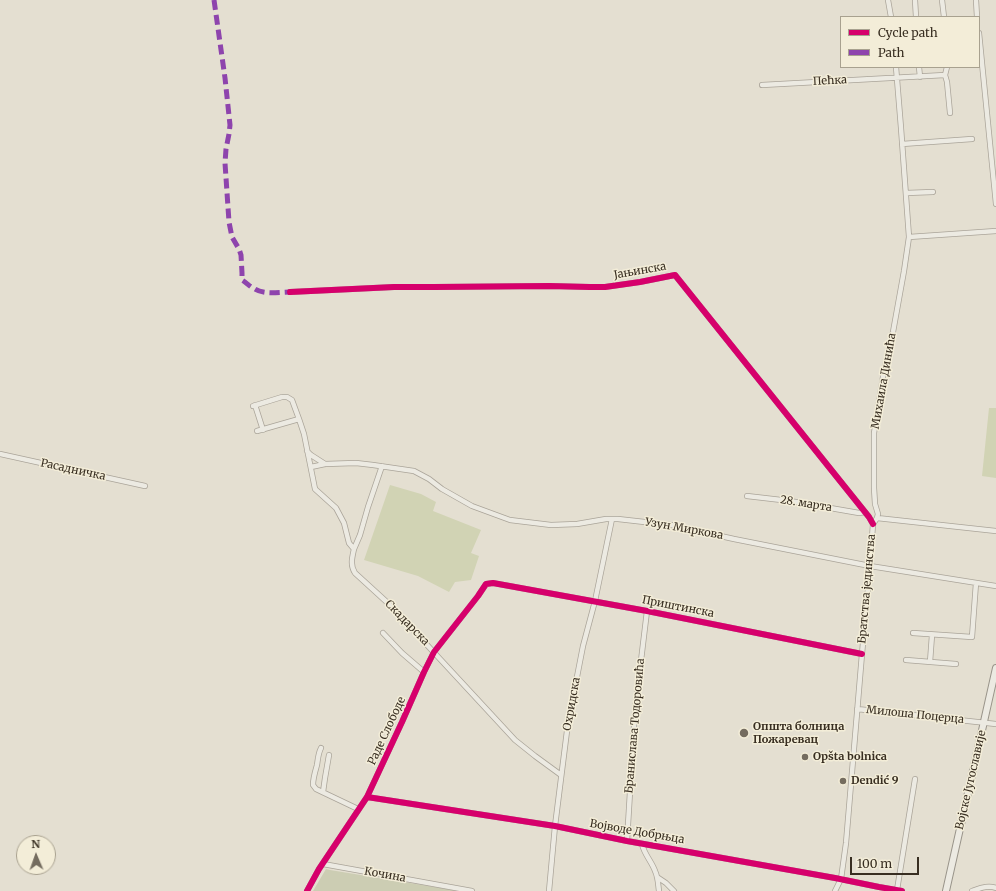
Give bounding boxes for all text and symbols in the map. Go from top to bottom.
legend [840,16,980,68]
text: Cycle path [878,25,938,40]
text: Path [878,45,904,60]
street label: Пећка [813,74,847,88]
street label: Јањинска [613,260,667,282]
street label: Михаила Динића [869,332,899,430]
street label: Расадничка [39,457,107,483]
street label: 28. марта [779,493,833,515]
street label: Узун Миркова [644,516,724,542]
street label: Братства јединства [856,534,878,644]
street label: Приштинска [641,594,715,620]
street label: Скадарска [382,598,432,648]
street label: Бранислава Тодоровића [623,658,647,794]
street label: Охридска [561,676,583,732]
street label: Раде Слободе [365,695,409,767]
street label: Милоша Поцерца [865,703,965,727]
place label: Општа болница Пожаревац [753,720,844,746]
marker: Општа болница Пожаревац [738,727,750,739]
street label: Војске Југославије [953,729,989,831]
place label: Opšta bolnica [813,750,887,764]
marker: Opšta bolnica [800,752,810,762]
place label: Dendić 9 [851,774,898,788]
marker: Dendić 9 [838,776,848,786]
street label: Војводе Добрњца [589,817,685,847]
north arrow [16,835,56,875]
text: N [31,837,40,851]
scale bar [852,849,921,875]
text: 100 m [857,856,892,871]
street label: Кочина [363,865,407,885]

